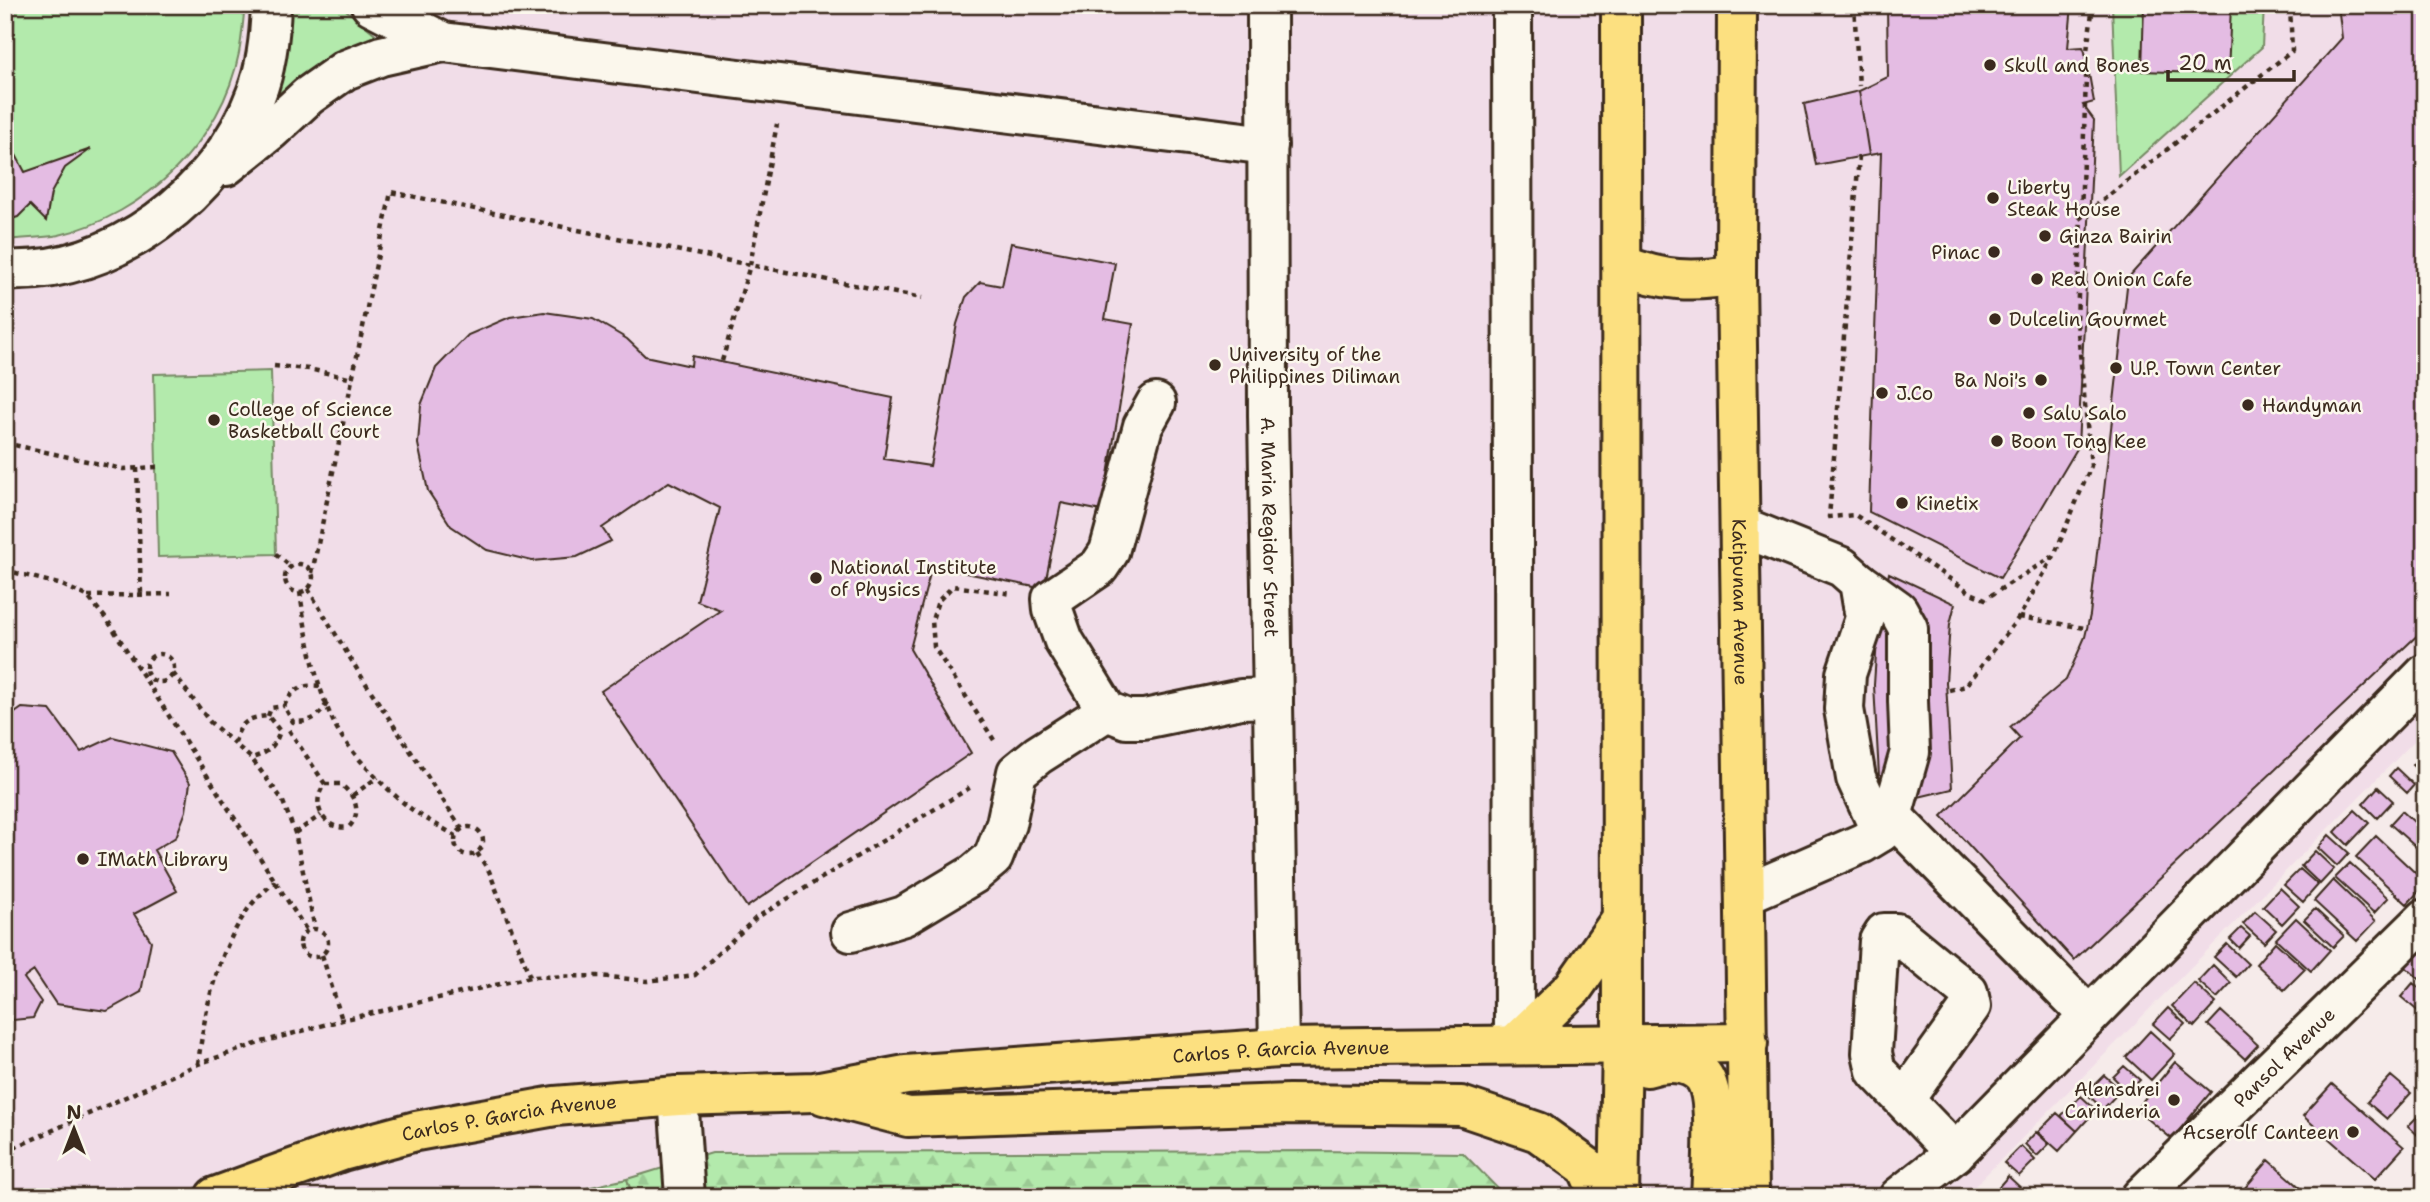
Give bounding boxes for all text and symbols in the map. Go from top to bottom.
scale bar [2168,38,2294,82]
text: 20 m [2178,49,2232,77]
place label: Skull and Bones [2004,53,2150,78]
marker: Skull and Bones [1982,57,1998,73]
place label: Liberty Steak House [2007,175,2121,222]
marker: Liberty Steak House [1985,190,2001,206]
place label: Ginza Bairin [2059,224,2172,249]
marker: Ginza Bairin [2037,228,2053,244]
place label: Pinac [1931,240,1980,265]
marker: Pinac [1986,244,2002,260]
place label: Red Onion Cafe [2051,267,2193,292]
marker: Red Onion Cafe [2029,271,2045,287]
place label: Dulcelin Gourmet [2009,307,2167,332]
marker: Dulcelin Gourmet [1987,311,2003,327]
place label: University of the Philippines Diliman [1229,342,1400,389]
place label: U.P. Town Center [2130,356,2281,381]
marker: University of the Philippines Diliman [1207,357,1223,373]
marker: U.P. Town Center [2108,360,2124,376]
place label: Ba Noi's [1954,368,2027,393]
marker: Ba Noi's [2033,372,2049,388]
place label: J.Co [1896,381,1933,406]
marker: J.Co [1874,385,1890,401]
place label: Handyman [2262,393,2362,418]
place label: College of Science Basketball Court [228,397,393,444]
marker: Handyman [2240,397,2256,413]
place label: Salu Salo [2043,401,2127,426]
marker: Salu Salo [2021,405,2037,421]
marker: College of Science Basketball Court [206,412,222,428]
street label: A. Maria Regidor Street [1255,417,1284,637]
place label: Boon Tong Kee [2011,429,2147,454]
marker: Boon Tong Kee [1989,433,2005,449]
place label: Kinetix [1916,491,1979,516]
marker: Kinetix [1894,495,1910,511]
street label: Katipunan Avenue [1726,518,1754,686]
place label: National Institute of Physics [830,555,997,602]
marker: National Institute of Physics [808,570,824,586]
place label: IMath Library [97,847,228,872]
marker: IMath Library [75,851,91,867]
street label: Pansol Avenue [2228,1002,2341,1113]
street label: Carlos P. Garcia Avenue [1172,1035,1390,1069]
place label: Alensdrei Carinderia [2065,1077,2160,1124]
street label: Carlos P. Garcia Avenue [399,1089,618,1147]
marker: Alensdrei Carinderia [2166,1092,2182,1108]
north arrow [38,1094,108,1164]
text: N [66,1100,82,1125]
place label: Acserolf Canteen [2183,1120,2339,1145]
marker: Acserolf Canteen [2345,1124,2361,1140]

